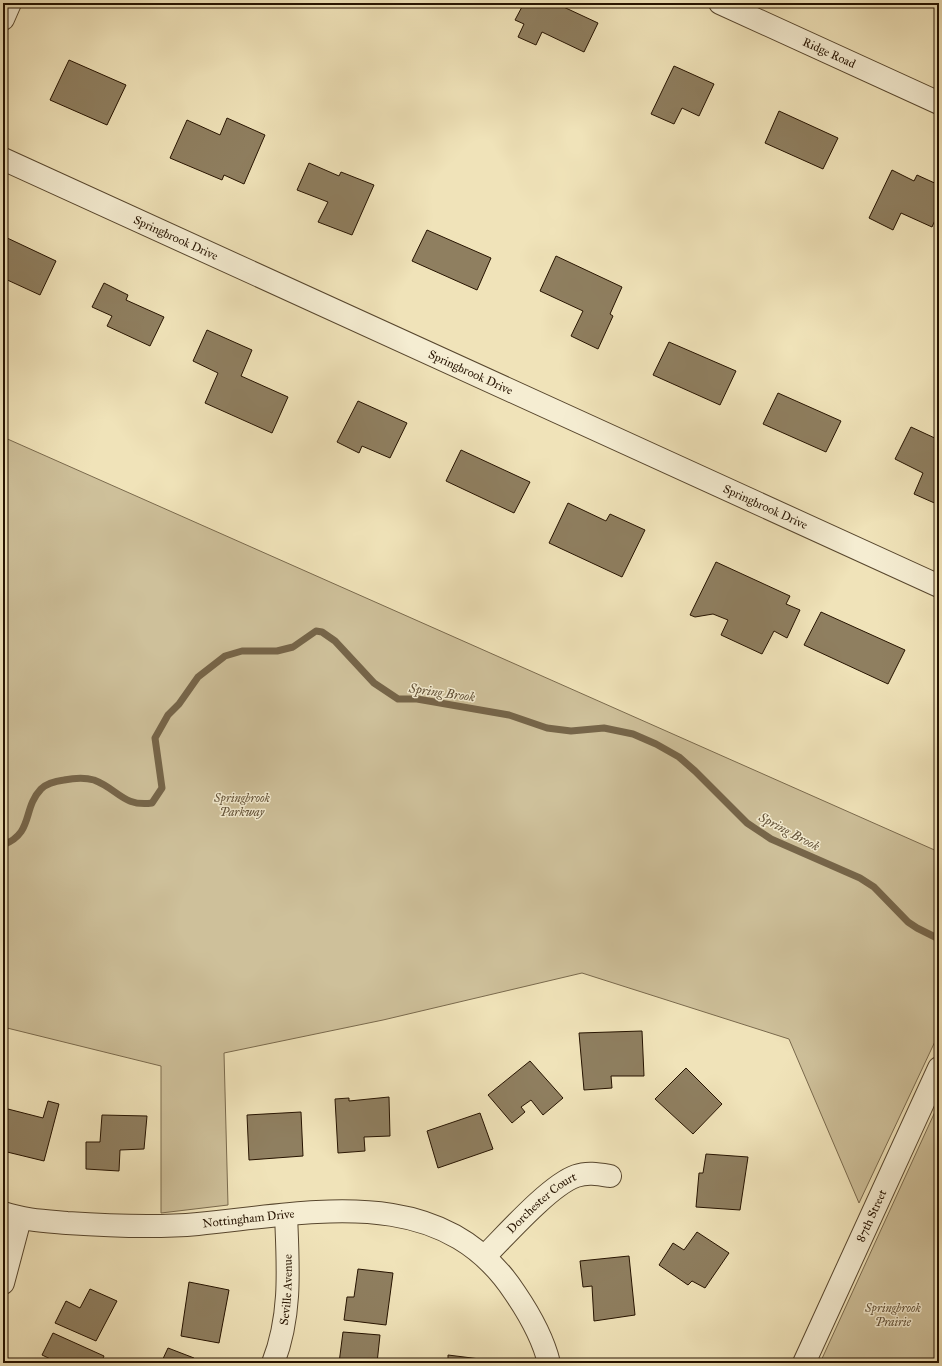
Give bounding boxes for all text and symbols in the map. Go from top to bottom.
street label: Ridge Road [801,35,858,71]
street label: Springbrook Drive [131,213,220,263]
street label: Springbrook Drive [426,347,515,398]
street label: Springbrook Drive [721,482,810,532]
water label: Spring Brook [407,680,476,706]
park label: Springbrook Parkway [213,791,271,819]
water label: Spring Brook [755,809,822,855]
street label: Dorchester Court [504,1169,579,1236]
street label: 87th Street [853,1187,890,1244]
street label: Nottingham Drive [202,1207,295,1231]
street label: Seville Avenue [277,1254,295,1326]
park label: Springbrook Prairie [864,1301,922,1329]

